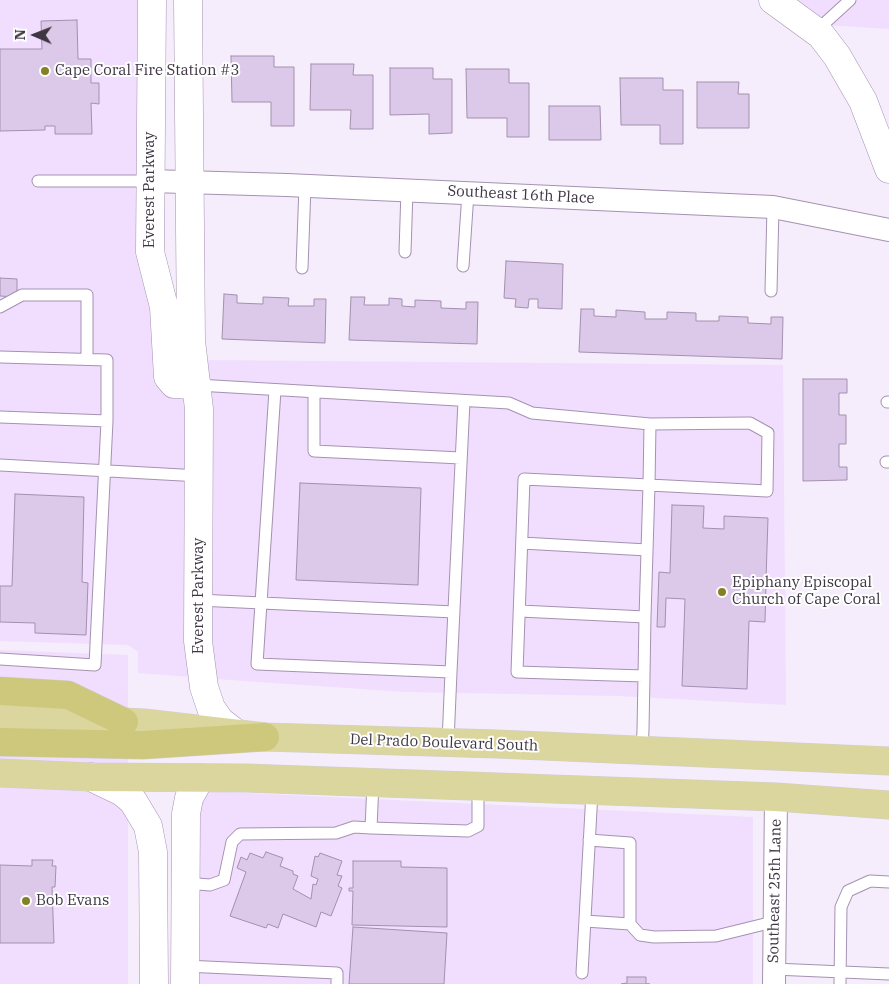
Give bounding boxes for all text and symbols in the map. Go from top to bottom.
north arrow [10,10,60,60]
text: N [11,29,29,40]
place label: Cape Coral Fire Station #3 [55,62,240,80]
marker: Cape Coral Fire Station #3 [39,65,51,77]
street label: Everest Parkway [141,132,159,248]
street label: Southeast 16th Place [447,182,595,208]
street label: Everest Parkway [190,538,208,654]
place label: Epiphany Episcopal Church of Cape Coral [732,574,881,609]
marker: Epiphany Episcopal Church of Cape Coral [716,586,728,598]
street label: Del Prado Boulevard South [349,731,539,755]
street label: Southeast 25th Lane [765,819,785,963]
place label: Bob Evans [36,892,109,910]
marker: Bob Evans [20,895,32,907]

